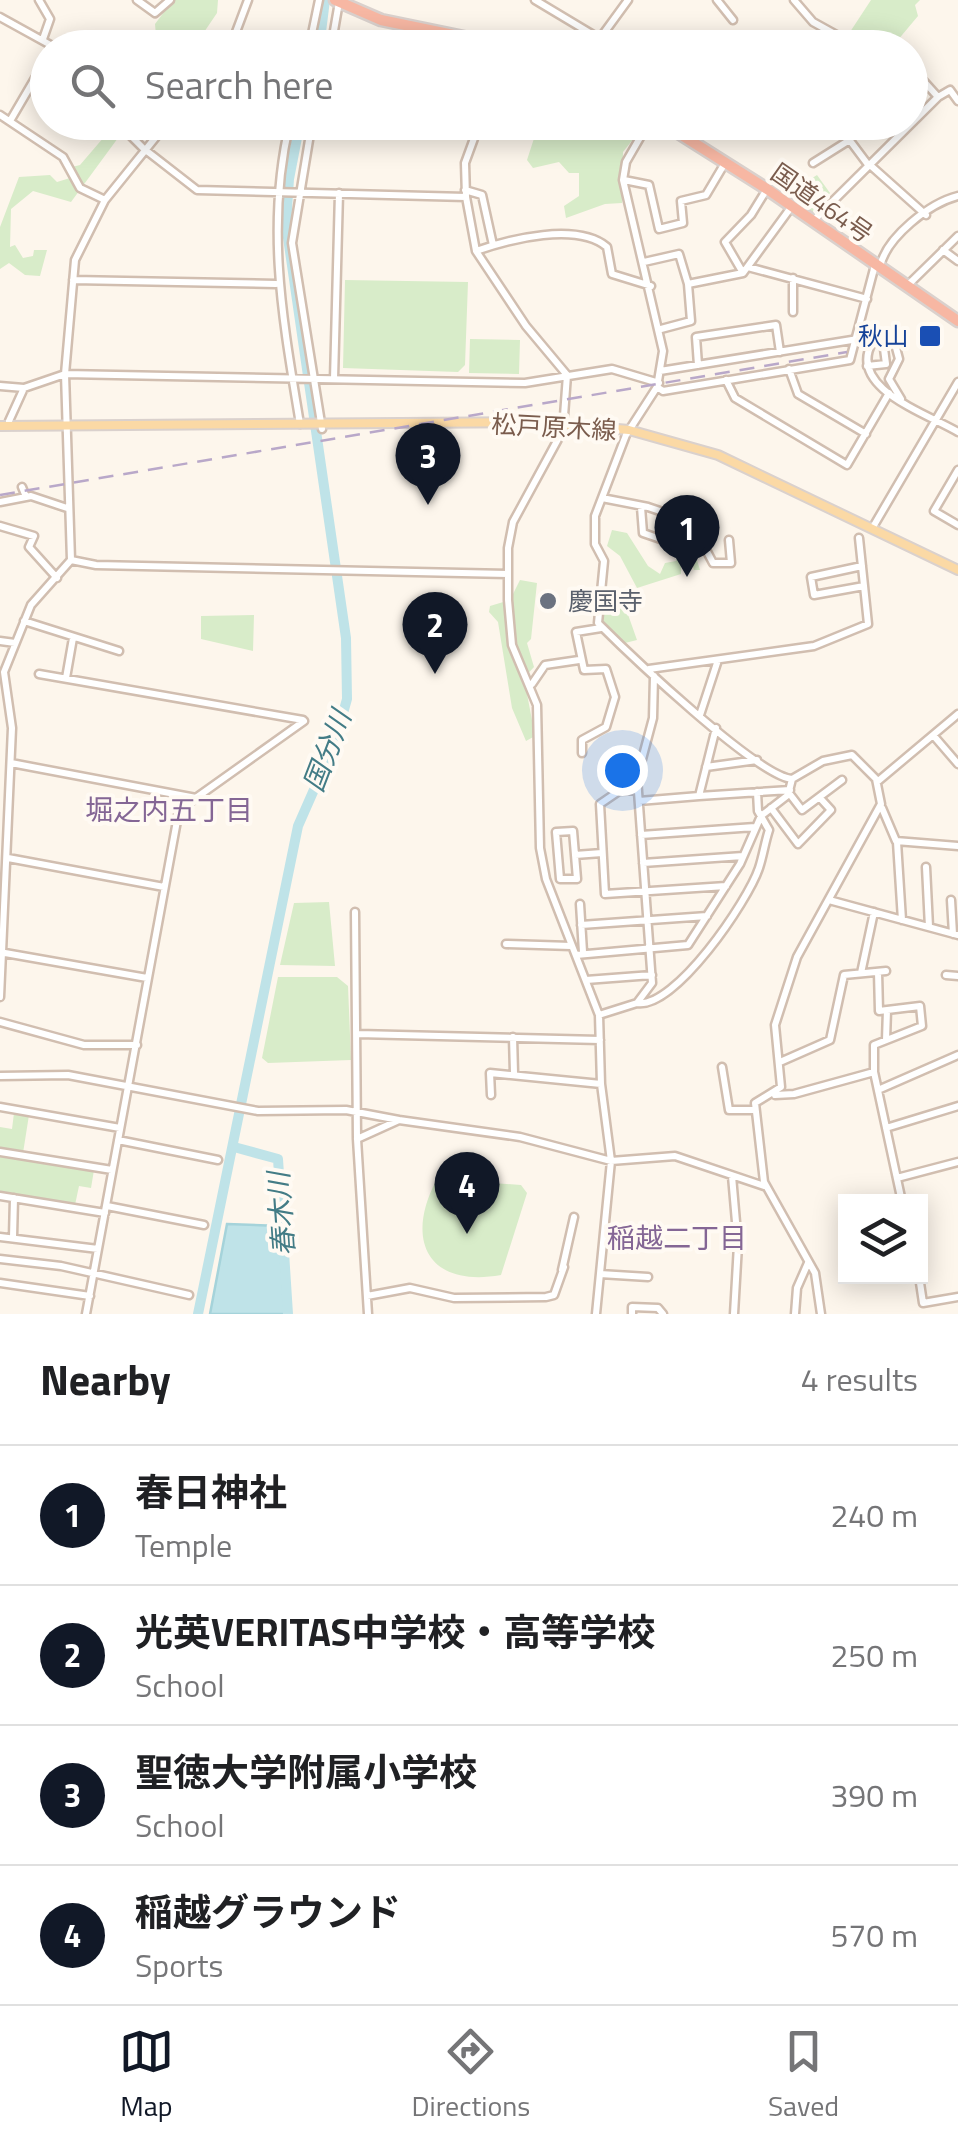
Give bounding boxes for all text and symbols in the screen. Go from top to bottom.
search box [30,30,928,140]
text: Search here [145,56,333,114]
icon: search [65,58,120,113]
street label: 国道464号 [763,154,881,252]
place label: 秋山 [858,317,908,355]
marker: 秋山 [917,323,943,349]
street label: 松戸原木線 [491,405,617,449]
pin: 3 [396,422,460,505]
pin: 1 [654,494,720,577]
place label: 慶国寺 [568,582,643,620]
marker: 慶国寺 [537,590,559,612]
pin: 2 [402,592,468,674]
water label: 国分川 [291,701,363,798]
your location [597,745,648,796]
district label: 堀之内五丁目 [85,788,253,831]
pin: 4 [434,1152,500,1234]
water label: 春木川 [256,1168,305,1257]
map controls [838,1194,928,1284]
button: layers [838,1194,928,1284]
district label: 稲越二丁目 [607,1216,747,1259]
text: Nearby [40,1347,171,1411]
text: 4 results [801,1355,918,1403]
text: 春日神社 [135,1463,287,1521]
text: 1 [64,1491,81,1539]
text: 240 m [830,1491,918,1539]
text: Temple [135,1521,232,1569]
text: 光英VERITAS中学校・高等学校 [135,1603,655,1661]
text: 2 [64,1631,81,1679]
text: 250 m [830,1631,918,1679]
text: School [135,1661,225,1709]
text: 聖徳大学附属小学校 [135,1743,477,1801]
text: 3 [64,1771,81,1819]
text: 390 m [830,1771,918,1819]
text: School [135,1801,225,1849]
text: 稲越グラウンド [135,1883,401,1941]
text: 4 [64,1911,81,1959]
text: 570 m [830,1911,918,1959]
text: Sports [135,1941,223,1989]
tab: Map [119,2024,174,2127]
tab: Directions [412,2024,530,2127]
tab: Saved [768,2024,839,2127]

